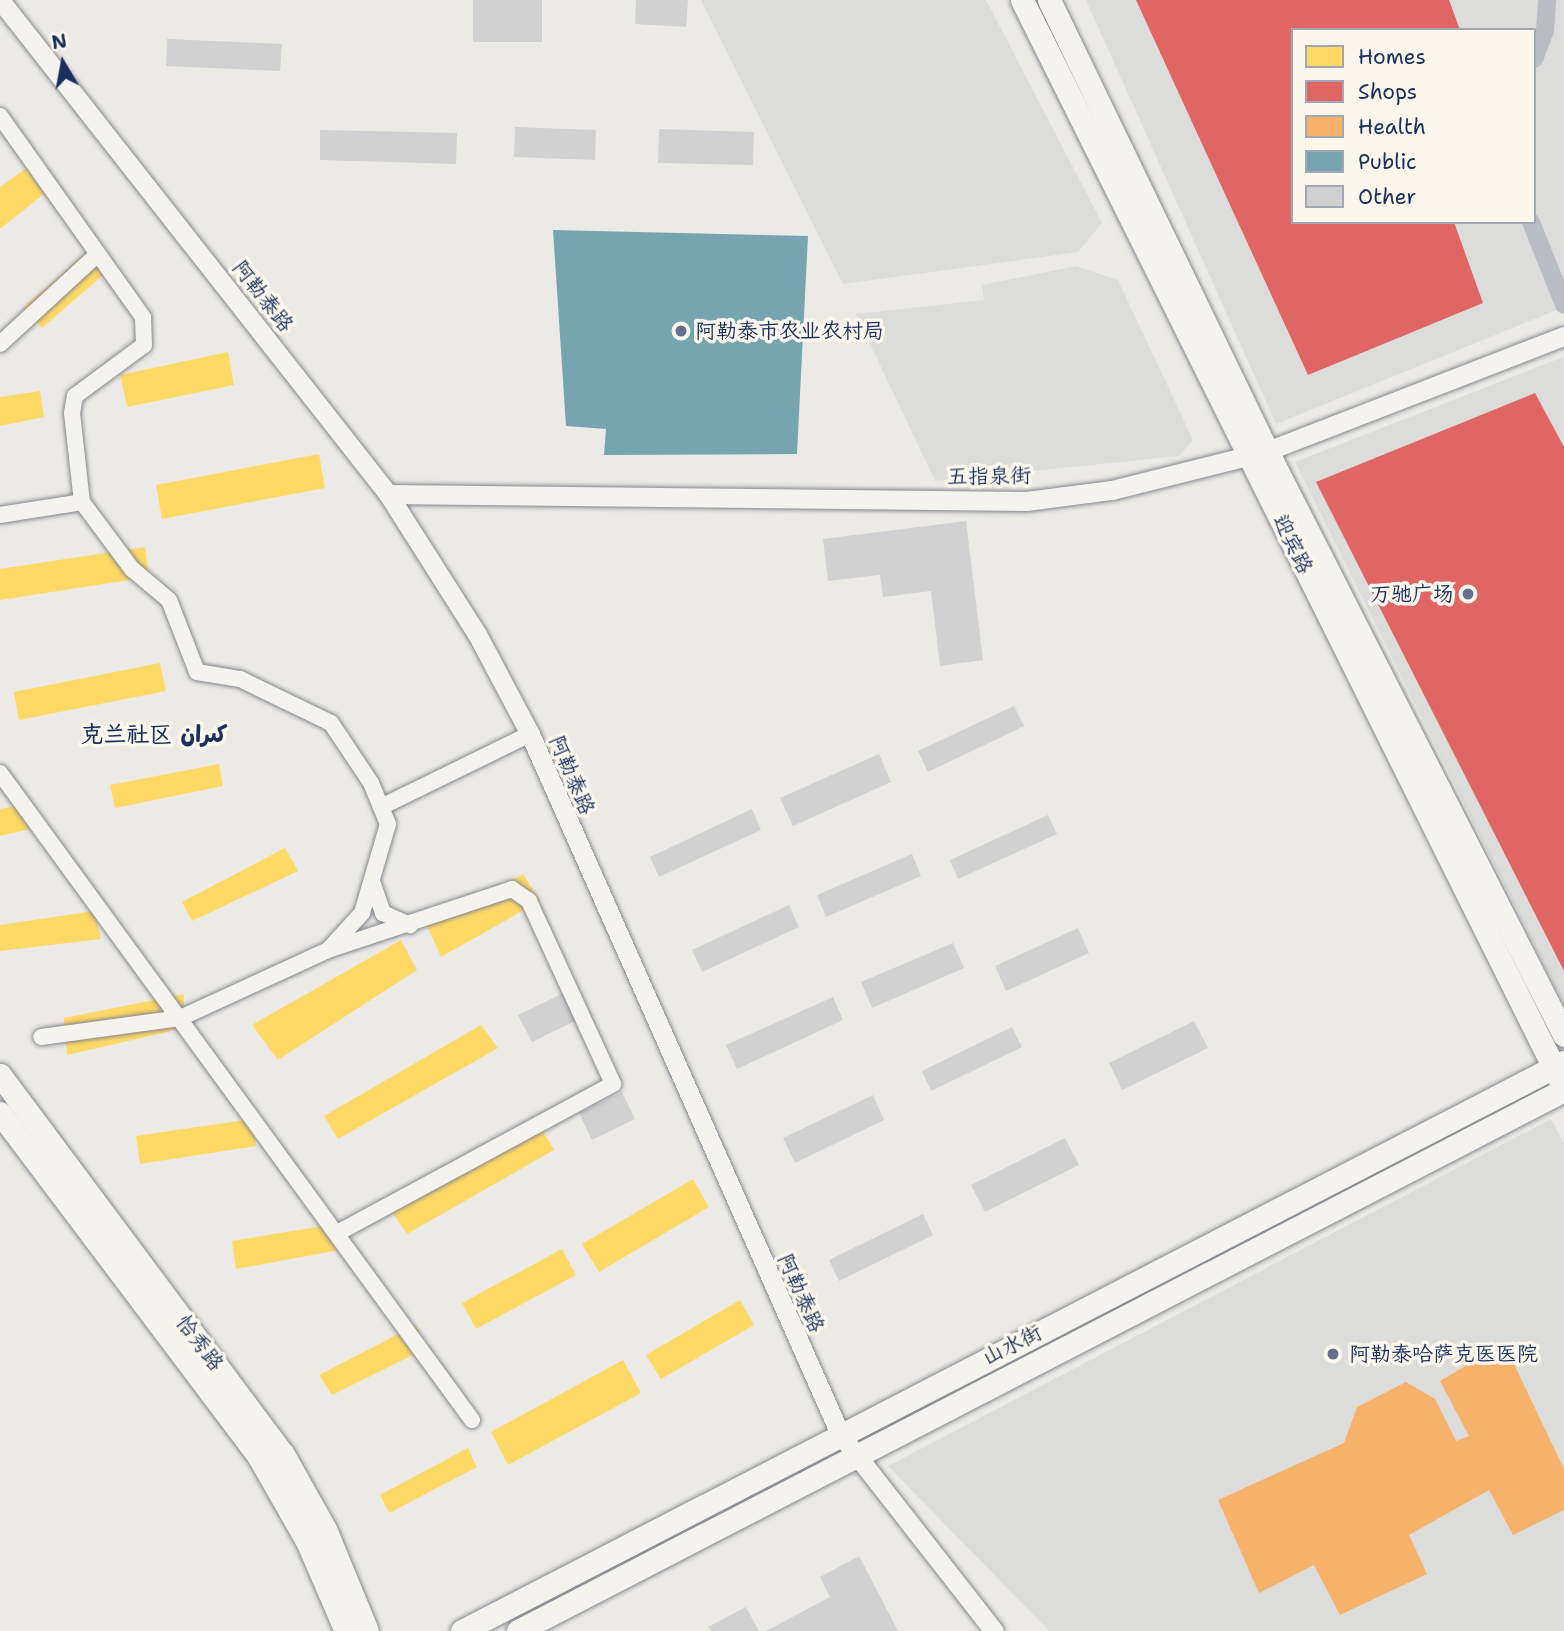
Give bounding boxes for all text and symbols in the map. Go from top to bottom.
north arrow [28,28,98,98]
text: N [50,28,69,55]
legend [1291,28,1536,224]
text: Homes [1358,43,1426,71]
text: Shops [1358,78,1417,106]
text: Health [1358,113,1426,141]
text: Public [1358,148,1417,176]
text: Other [1358,183,1416,211]
street label: 阿勒泰路 [227,255,299,337]
place label: 阿勒泰市农业农村局 [695,318,884,344]
marker: 阿勒泰市农业农村局 [673,323,689,339]
street label: 五指泉街 [947,463,1031,489]
street label: 迎宾路 [1268,510,1318,578]
place label: 万驰广场 [1370,581,1454,607]
marker: 万驰广场 [1460,586,1476,602]
district label: 克兰社区 كىران [81,720,227,748]
street label: 阿勒泰路 [544,731,600,819]
street label: 阿勒泰路 [772,1250,830,1336]
street label: 恰秀路 [171,1310,229,1376]
street label: 山水街 [978,1319,1046,1371]
place label: 阿勒泰哈萨克医医院 [1349,1341,1538,1367]
marker: 阿勒泰哈萨克医医院 [1323,1344,1343,1364]

